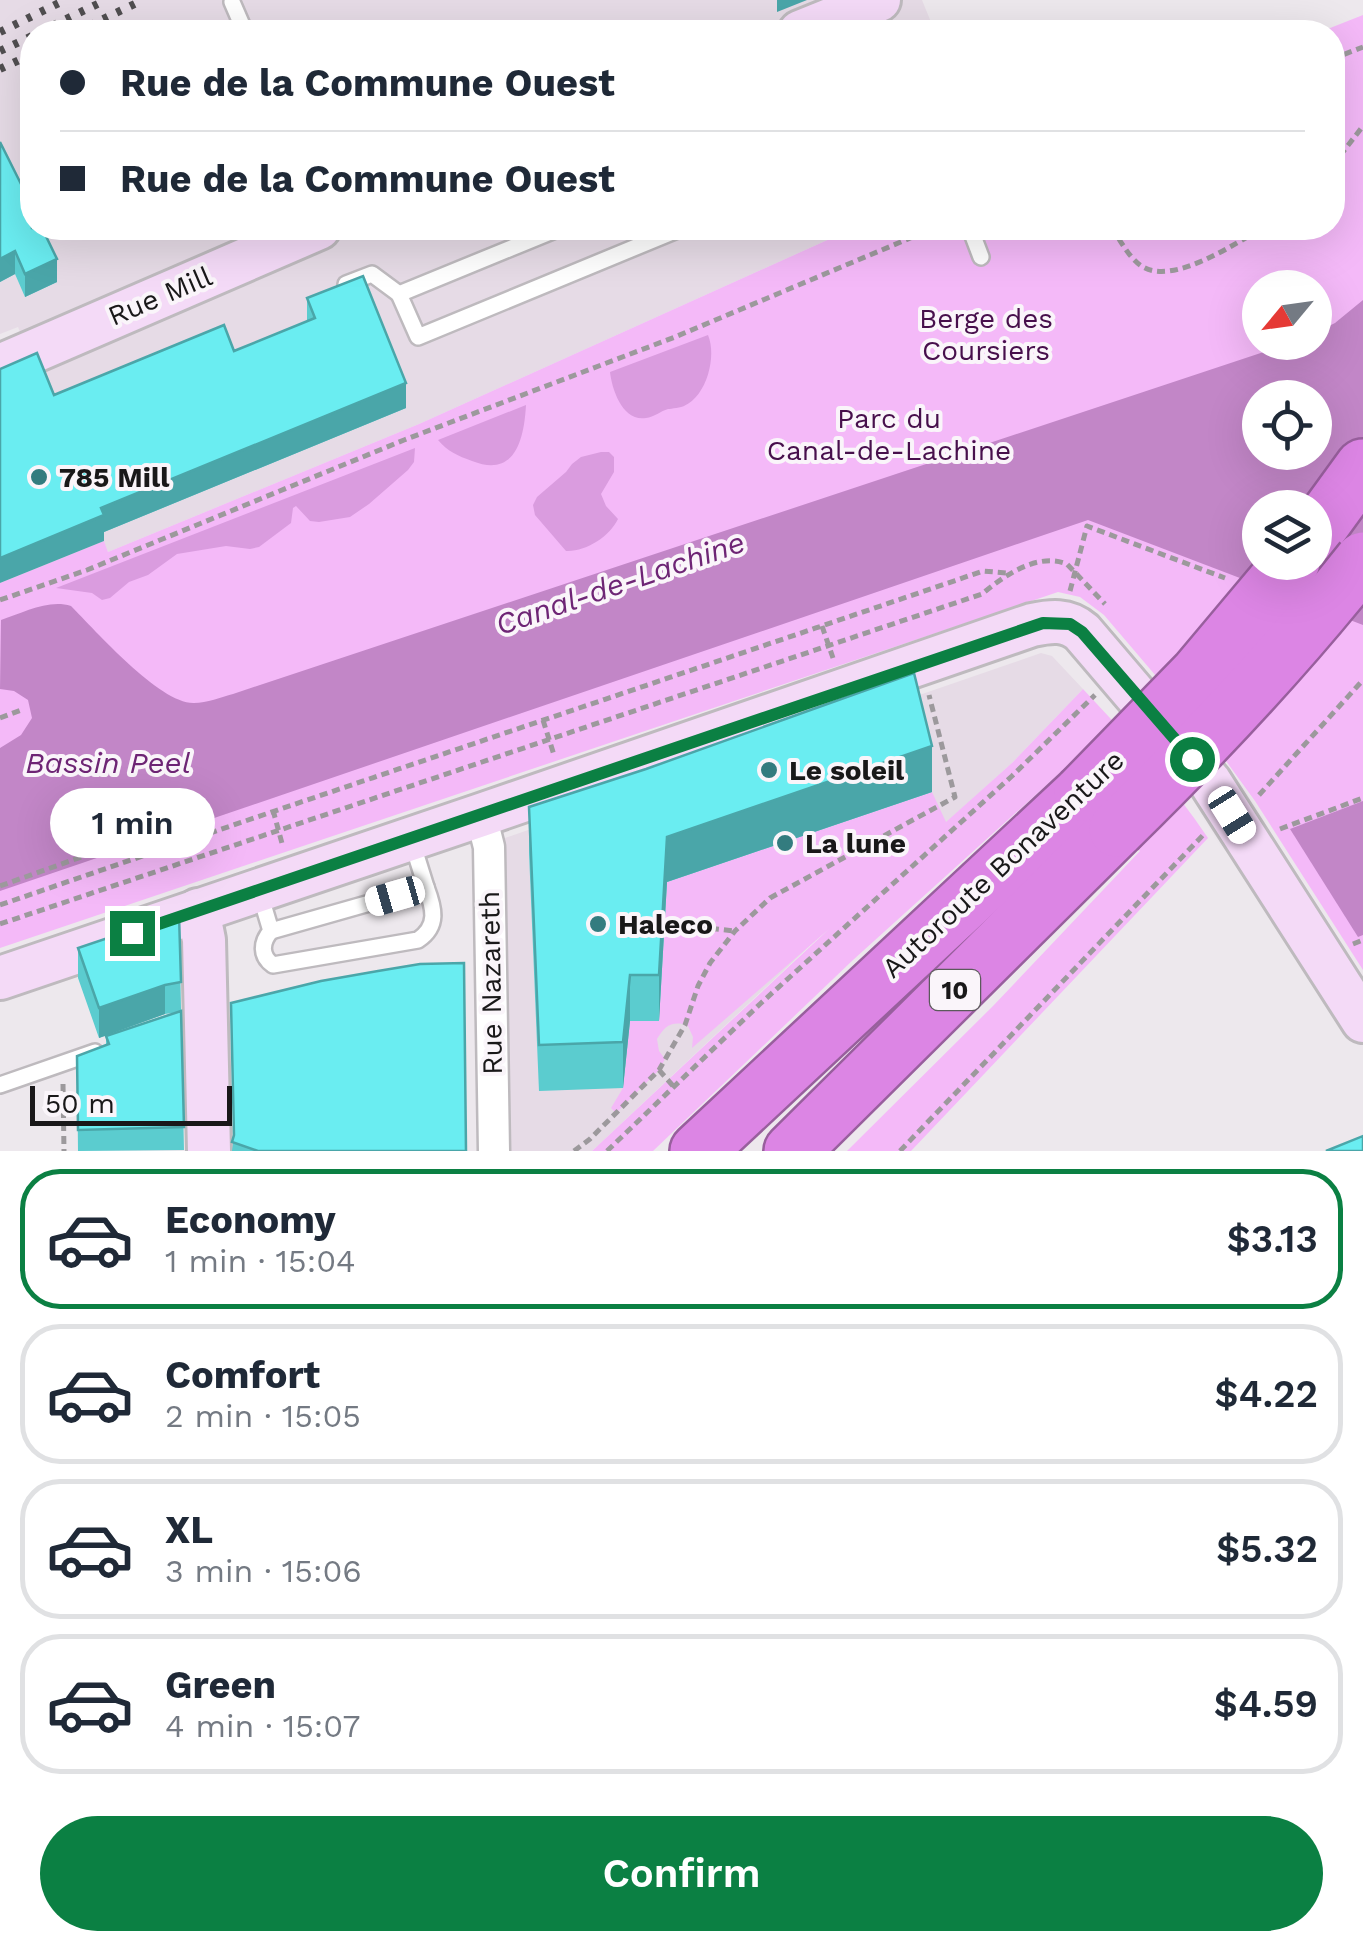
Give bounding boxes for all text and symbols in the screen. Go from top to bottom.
text: Rue de la Commune Ouest [120,61,615,105]
text: Rue de la Commune Ouest [120,157,615,201]
street label: Rue Mill [103,259,217,333]
north arrow [1242,270,1332,360]
map controls [1242,270,1332,580]
park label: Berge des Coursiers [919,302,1053,367]
button: locate [1242,380,1332,470]
park label: Parc du Canal-de-Lachine [767,402,1011,467]
place label: 785 Mill [59,461,170,494]
marker: 785 Mill [28,466,50,488]
button: layers [1242,490,1332,580]
water label: Canal-de-Lachine [491,524,749,642]
route start [1170,737,1215,782]
street label: Autoroute Bonaventure [875,743,1131,985]
water label: Bassin Peel [25,745,191,780]
place label: Le soleil [789,754,905,787]
marker: Le soleil [758,759,780,781]
car [1203,782,1261,848]
callout: 1 min [49,788,214,858]
text: 1 min [91,804,174,842]
place label: La lune [805,827,906,860]
marker: La lune [774,832,796,854]
car [362,873,428,919]
street label: Rue Nazareth [473,891,509,1075]
place label: Haleco [618,908,713,941]
route end [110,911,155,956]
marker: Haleco [587,913,609,935]
road number: 10 [930,970,980,1010]
scale bar [30,1081,232,1126]
text: 50 m [45,1087,115,1120]
icon: car [45,1194,135,1284]
text: Economy [165,1198,336,1242]
text: $3.13 [1227,1217,1318,1261]
text: 1 min · 15:04 [165,1242,356,1280]
icon: car [45,1349,135,1439]
text: Comfort [165,1353,320,1397]
text: $4.22 [1215,1372,1318,1416]
text: 2 min · 15:05 [165,1397,361,1435]
icon: car [45,1504,135,1594]
text: XL [165,1508,213,1552]
text: $5.32 [1216,1527,1318,1571]
text: 3 min · 15:06 [165,1552,362,1590]
icon: car [45,1659,135,1749]
text: Green [165,1663,276,1707]
text: $4.59 [1214,1682,1318,1726]
text: 4 min · 15:07 [165,1707,361,1745]
button: Confirm [40,1816,1323,1931]

